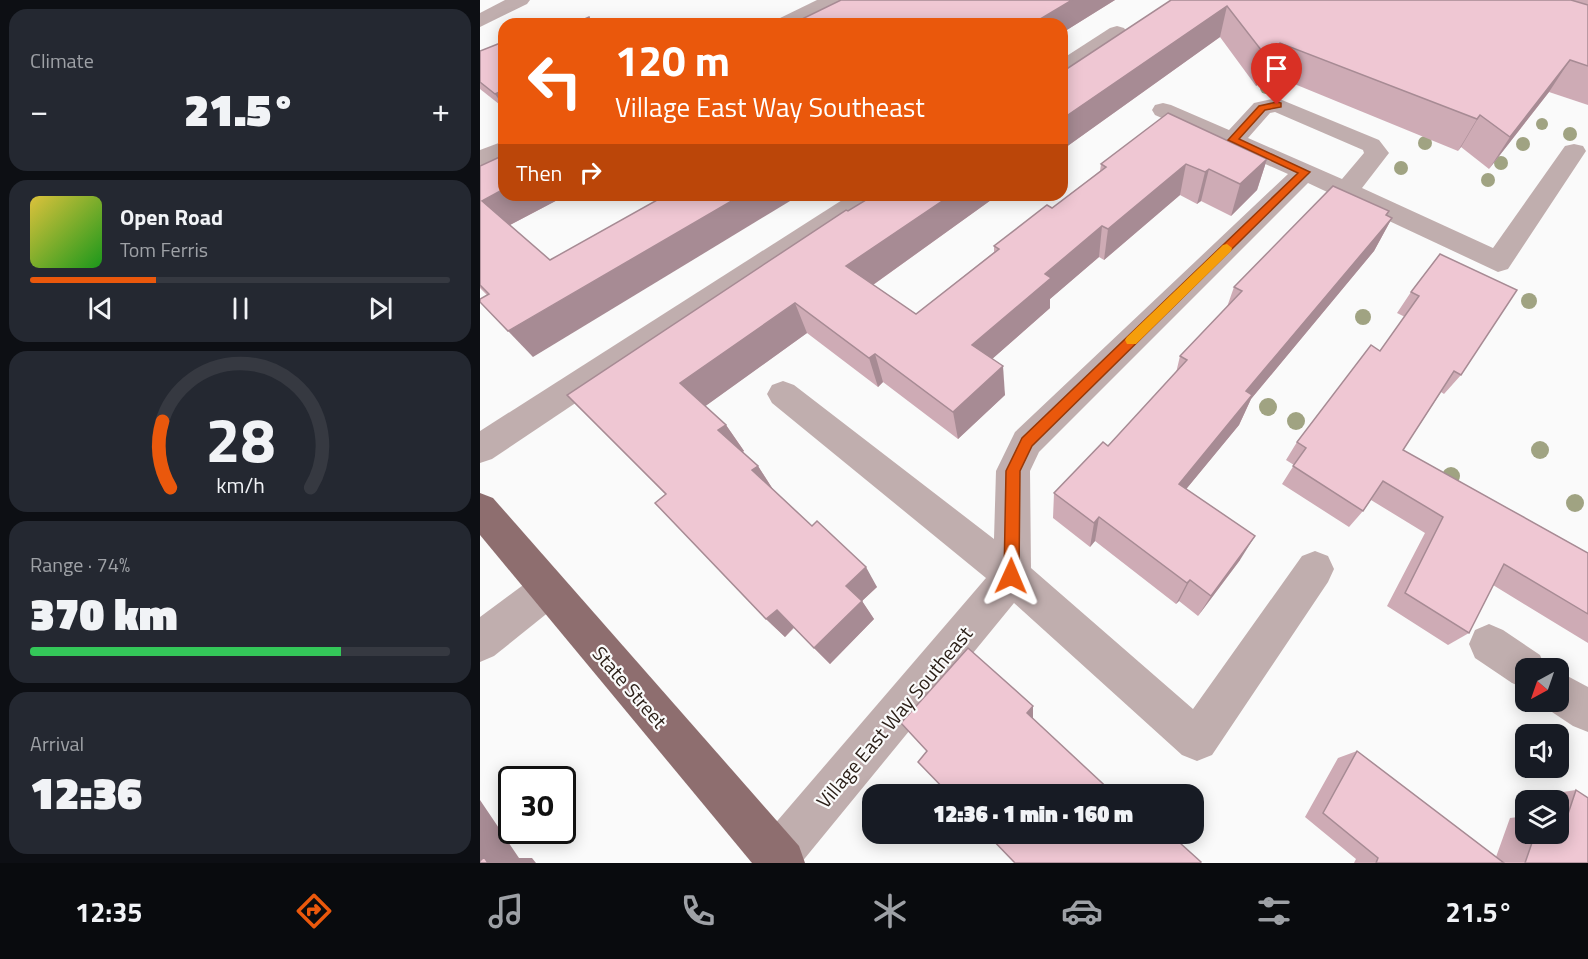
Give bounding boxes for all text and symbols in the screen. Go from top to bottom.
text: 120 m [615,28,730,92]
icon: left [516,42,594,120]
pin [1251,43,1302,105]
text: Climate [30,45,94,76]
icon: arrive [1260,52,1293,85]
text: 21.5° [184,75,296,143]
text: − [30,85,48,135]
text: + [432,85,450,135]
text: Village East Way Southeast [615,86,925,127]
text: Then [516,156,562,190]
icon: right [574,156,607,189]
text: Open Road [120,200,223,234]
text: Tom Ferris [120,234,208,265]
icon: previous [84,292,117,325]
icon: pause [224,292,257,325]
icon: next [364,292,397,325]
text: 28 [205,392,275,487]
text: km/h [216,470,264,502]
position arrow [979,544,1043,608]
text: Range · 74% [30,549,130,580]
text: 370 km [30,579,178,647]
street label: Village East Way Southeast [808,619,980,815]
street label: State Street [585,639,675,735]
north arrow [1515,658,1569,712]
map controls [1515,658,1569,844]
button: sound [1515,724,1569,778]
text: Arrival [30,728,84,759]
text: 12:36 [30,758,142,826]
speed limit sign: 30 [498,766,576,844]
button: layers [1515,790,1569,844]
text: 12:36 · 1 min · 160 m [933,797,1133,831]
icon: directions [293,890,335,932]
icon: music [485,890,527,932]
icon: phone [677,890,719,932]
icon: climate [869,890,911,932]
icon: car [1061,890,1103,932]
icon: filters [1253,890,1295,932]
text: 12:35 [75,891,142,932]
text: 21.5° [1445,891,1513,932]

